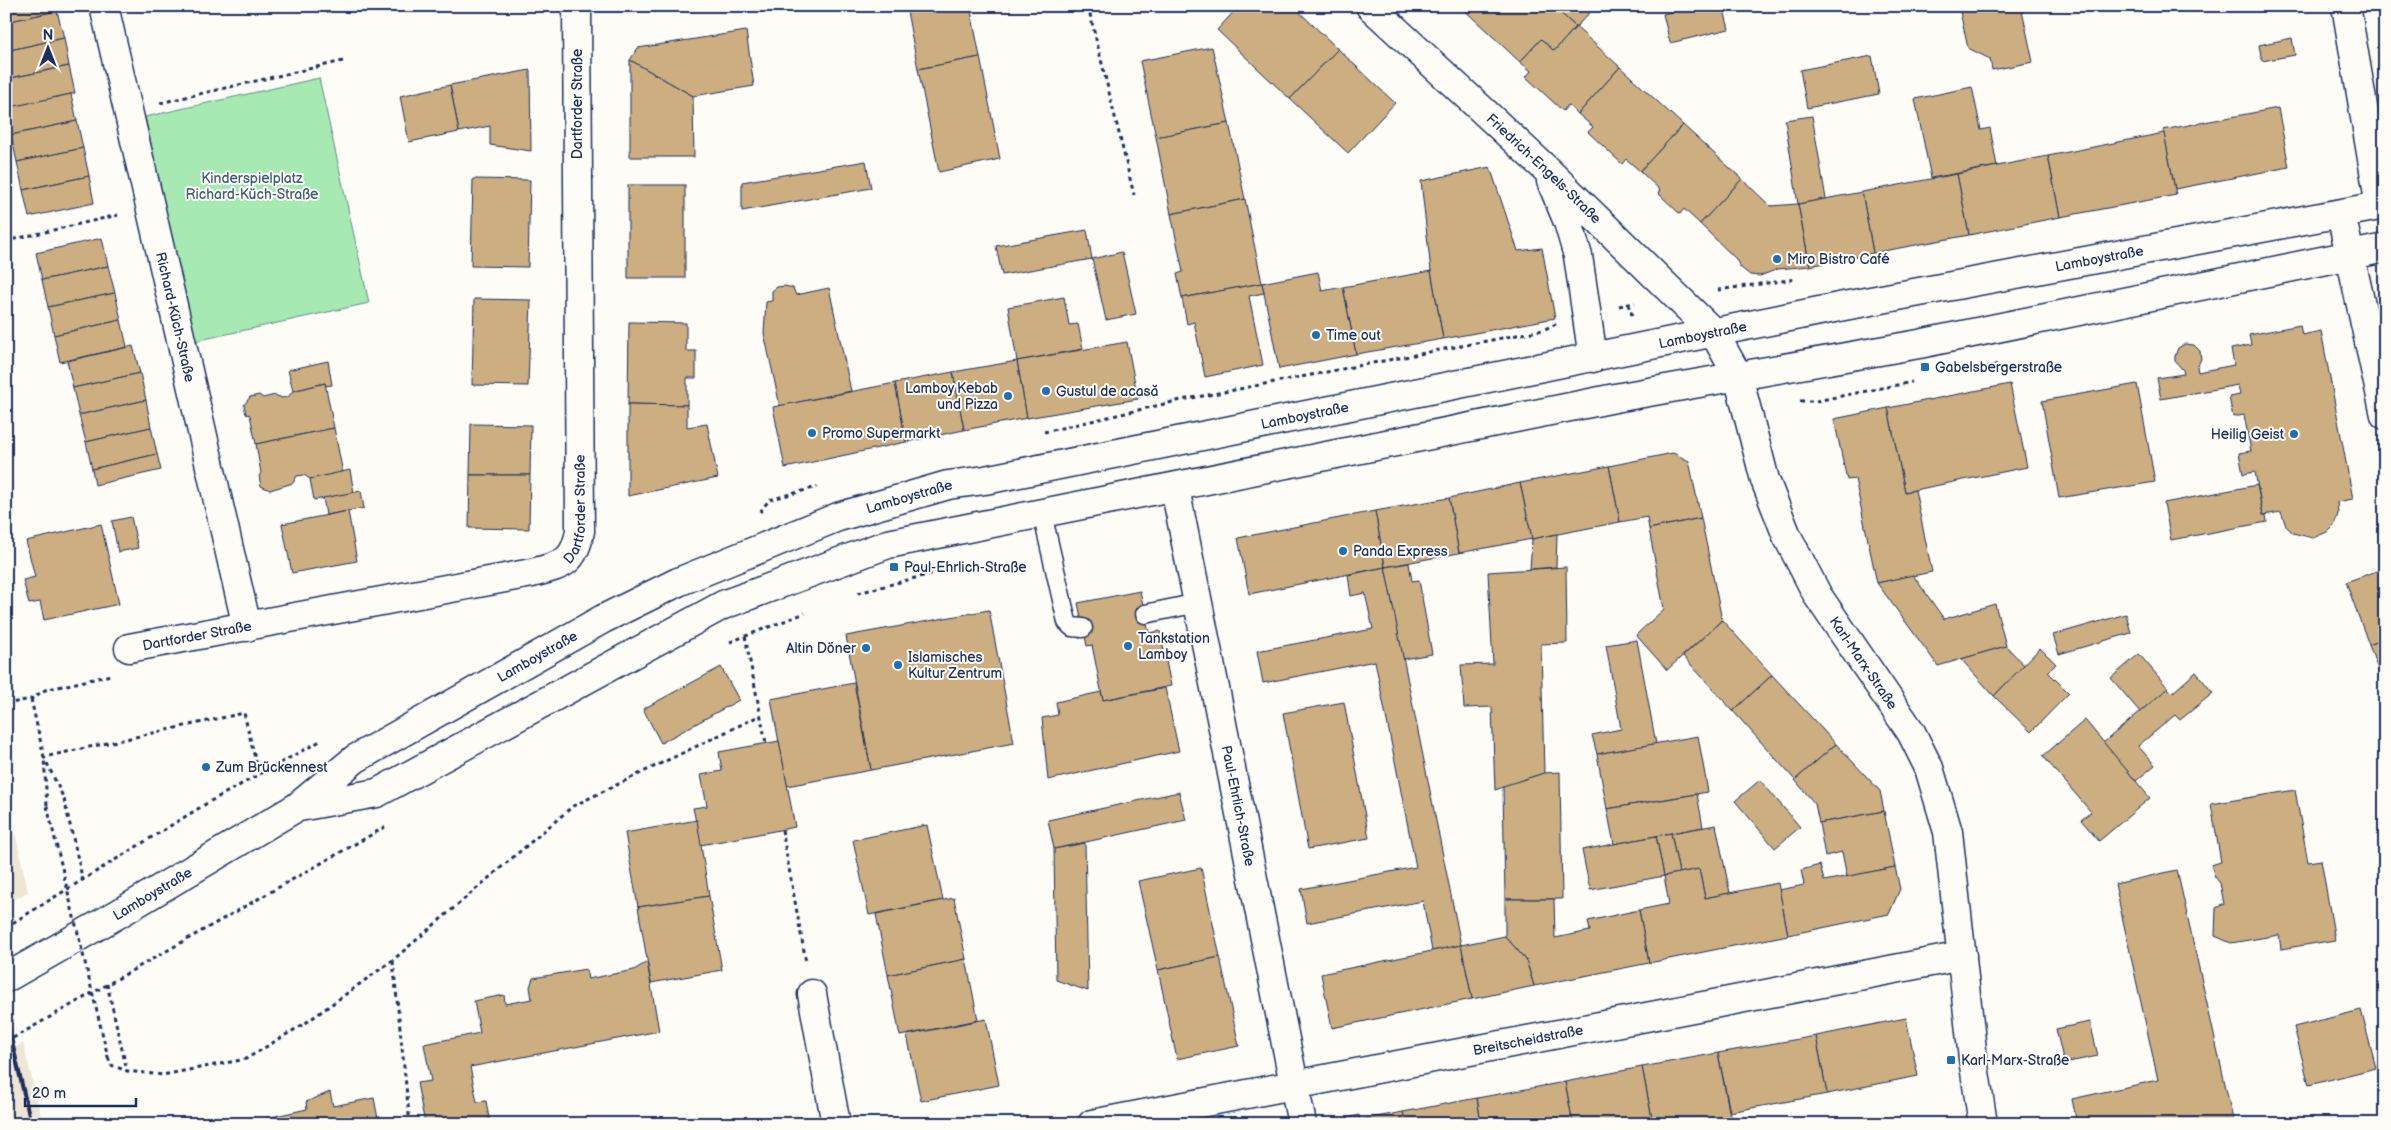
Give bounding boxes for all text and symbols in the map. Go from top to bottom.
north arrow [22,22,72,72]
text: N [43,27,53,44]
street label: Dartforder Straße [569,49,586,159]
street label: Friedrich-Engels-Straße [1483,110,1605,227]
park label: Kinderspielplatz Richard-Küch-Straße [186,170,318,203]
street label: Lamboystraße [2054,242,2145,275]
street label: Richard-Küch-Straße [152,250,199,384]
place label: Miro Bistro Café [1787,251,1890,268]
marker: Miro Bistro Café [1771,253,1783,265]
street label: Lamboystraße [1657,317,1748,352]
place label: Time out [1326,327,1381,344]
marker: Time out [1310,329,1322,341]
place label: Gabelsbergerstraße [1935,359,2062,376]
marker: Gabelsbergerstraße [1919,361,1931,373]
place label: Lamboy Kebab und Pizza [905,380,998,413]
place label: Gustul de acasă [1056,383,1158,400]
marker: Gustul de acasă [1040,385,1052,397]
marker: Lamboy Kebab und Pizza [1002,390,1014,402]
street label: Lamboystraße [1259,398,1350,432]
place label: Promo Supermarkt [822,425,941,442]
place label: Heilig Geist [2211,426,2285,443]
marker: Promo Supermarkt [806,427,818,439]
marker: Heilig Geist [2288,428,2300,440]
street label: Dartforder Straße [560,454,589,567]
street label: Lamboystraße [864,476,954,517]
place label: Panda Express [1353,543,1448,560]
marker: Panda Express [1337,545,1349,557]
place label: Paul-Ehrlich-Straße [904,559,1027,576]
marker: Paul-Ehrlich-Straße [888,561,900,573]
street label: Karl-Marx-Straße [1826,613,1901,712]
street label: Dartforder Straße [141,617,253,654]
street label: Lamboystraße [494,627,580,686]
place label: Tankstation Lamboy [1138,630,1210,663]
place label: Altin Döner [786,640,857,657]
marker: Tankstation Lamboy [1122,640,1134,652]
marker: Altin Döner [860,642,872,654]
place label: Islamisches Kultur Zentrum [908,649,1002,682]
marker: Islamisches Kultur Zentrum [892,659,904,671]
street label: Paul-Ehrlich-Straße [1218,744,1259,868]
place label: Zum Brückennest [215,759,328,776]
marker: Zum Brückennest [200,761,212,773]
street label: Lamboystraße [110,863,195,924]
street label: Breitscheidstraße [1471,1021,1585,1059]
place label: Karl-Marx-Straße [1961,1052,2069,1069]
marker: Karl-Marx-Straße [1945,1054,1957,1066]
scale bar [25,1075,136,1107]
text: 20 m [32,1084,66,1103]

